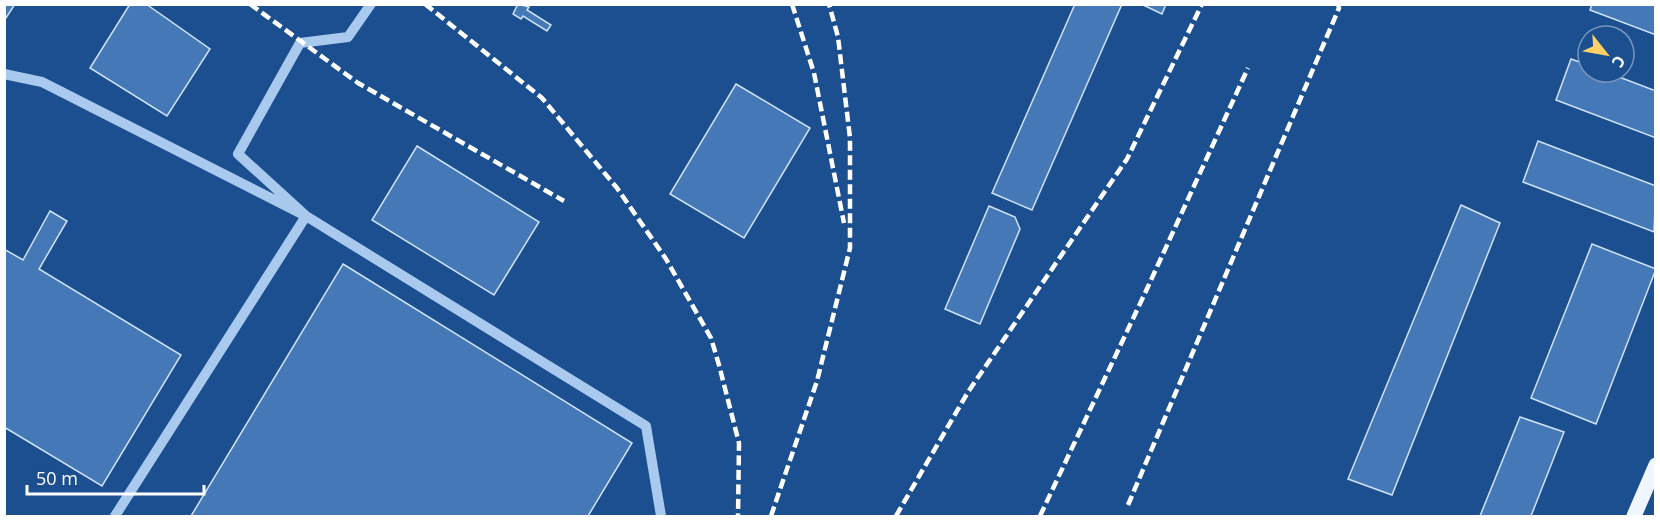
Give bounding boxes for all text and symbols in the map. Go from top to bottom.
north arrow [1576,24,1636,84]
text: С [1607,52,1631,72]
scale bar [27,458,204,496]
text: 50 m [36,466,78,490]

